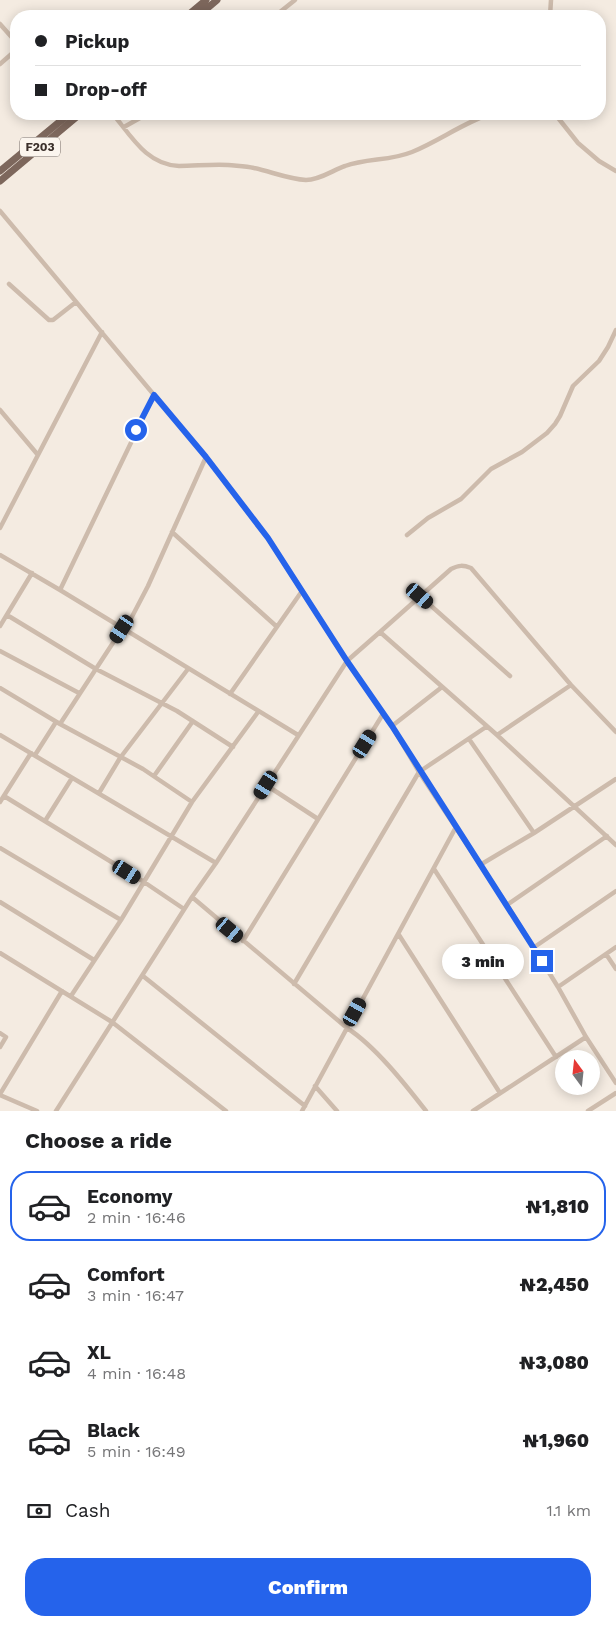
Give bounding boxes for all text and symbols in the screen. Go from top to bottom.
text: Pickup [65,30,129,53]
text: Drop-off [65,78,147,101]
road number: F203 [20,138,60,156]
route start [125,419,147,441]
car [403,580,436,612]
car [107,612,136,646]
car [350,727,379,761]
car [251,768,280,802]
car [110,858,143,886]
car [213,915,246,945]
callout: 3 min [442,944,524,978]
route end [531,950,553,972]
text: 3 min [461,952,505,971]
car [341,995,368,1029]
north arrow [555,1050,600,1095]
map controls [555,1050,600,1095]
text: Choose a ride [25,1128,172,1153]
icon: car [27,1184,72,1229]
text: Economy [87,1185,172,1208]
text: ₦1,810 [526,1195,589,1218]
text: 2 min · 16:46 [87,1208,186,1227]
icon: car [27,1262,72,1307]
text: Comfort [87,1263,165,1286]
text: ₦2,450 [520,1273,589,1296]
text: 3 min · 16:47 [87,1286,184,1305]
icon: car [27,1340,72,1385]
text: XL [87,1341,111,1364]
text: ₦3,080 [519,1351,589,1374]
text: 4 min · 16:48 [87,1364,186,1383]
icon: car [27,1418,72,1463]
text: Black [87,1419,140,1442]
text: ₦1,960 [523,1429,589,1452]
text: 5 min · 16:49 [87,1442,186,1461]
icon: cash [25,1497,53,1525]
text: Cash [65,1499,111,1522]
text: 1.1 km [546,1501,591,1520]
button: Confirm [25,1558,591,1616]

